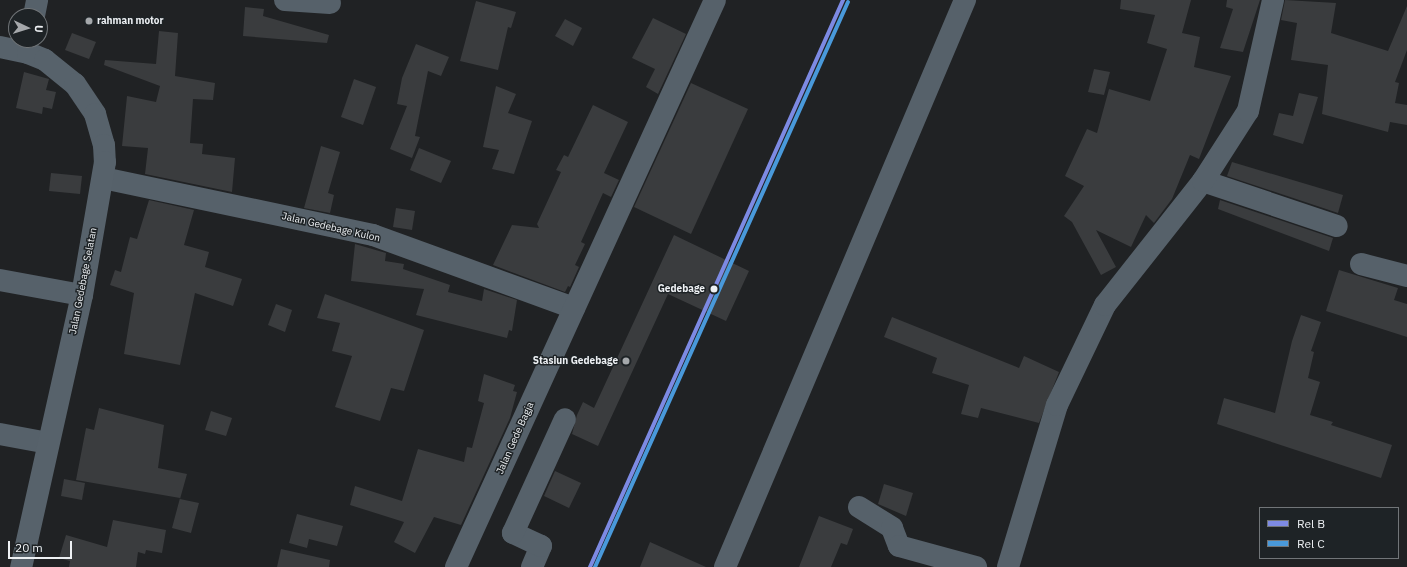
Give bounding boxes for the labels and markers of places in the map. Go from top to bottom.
place label: rahman motor [97,15,163,27]
marker: rahman motor [84,16,94,26]
place label: Gedebage [658,283,705,295]
marker: Gedebage [708,283,720,295]
place label: Stasiun Gedebage [533,355,618,367]
marker: Stasiun Gedebage [621,356,631,366]

